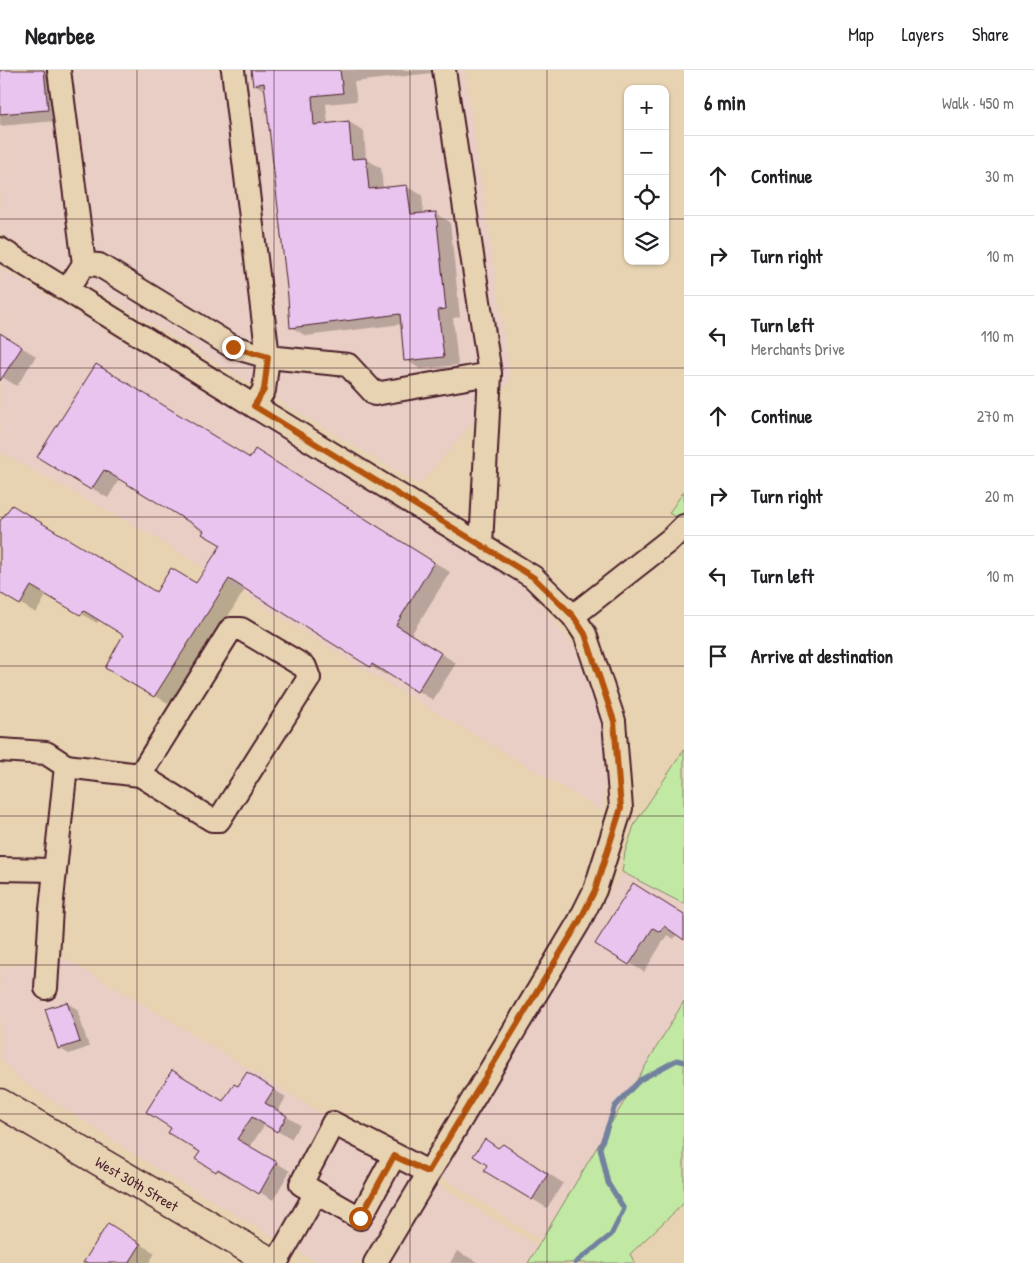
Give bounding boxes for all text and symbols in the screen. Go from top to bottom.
text: Nearbee [25,19,95,51]
text: Map [848,22,874,47]
text: Layers [902,22,944,47]
text: Share [972,22,1009,47]
map controls [624,85,669,265]
button: + [624,85,669,130]
text: 6 min [704,88,746,117]
text: Walk · 450 m [942,92,1014,114]
button: − [624,130,669,175]
icon: ahead [704,162,732,190]
text: Continue [751,163,812,189]
text: 30 m [985,165,1014,187]
button: locate [624,175,669,220]
button: layers [624,220,669,265]
icon: right [704,242,732,270]
text: Turn right [751,243,822,269]
text: 10 m [986,245,1014,267]
text: Turn left [751,312,814,338]
icon: left [704,322,732,350]
text: 110 m [981,325,1014,347]
route end [222,336,245,359]
text: Merchants Drive [751,338,845,360]
icon: ahead [704,402,732,430]
text: Continue [751,403,812,429]
text: 270 m [977,405,1014,427]
icon: right [704,482,732,510]
text: Turn right [751,483,822,509]
text: 20 m [985,485,1014,507]
icon: left [704,562,732,590]
text: Turn left [751,563,814,589]
text: 10 m [986,565,1014,587]
icon: arrive [704,642,732,670]
text: Arrive at destination [751,643,893,669]
street label: West 30th Street [92,1151,183,1216]
route start [349,1207,372,1230]

